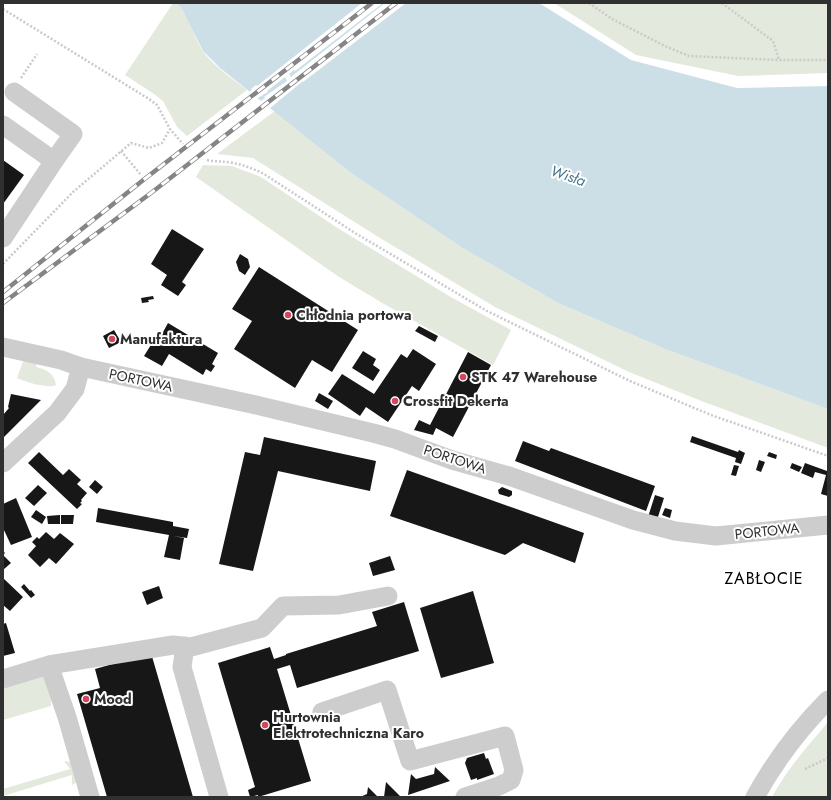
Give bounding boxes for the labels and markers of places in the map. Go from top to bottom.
place label: Chłodnia portowa [296,305,411,325]
marker: Chłodnia portowa [283,310,293,320]
place label: Manufaktura [120,329,202,349]
marker: Manufaktura [107,334,117,344]
place label: STK 47 Warehouse [471,367,597,387]
marker: STK 47 Warehouse [458,372,468,382]
place label: Crossfit Dekerta [403,391,509,411]
marker: Crossfit Dekerta [390,396,400,406]
place label: Mood [94,689,132,709]
marker: Mood [81,694,91,704]
place label: Hurtownia Elektrotechniczna Karo [273,707,424,743]
marker: Hurtownia Elektrotechniczna Karo [260,720,270,730]

